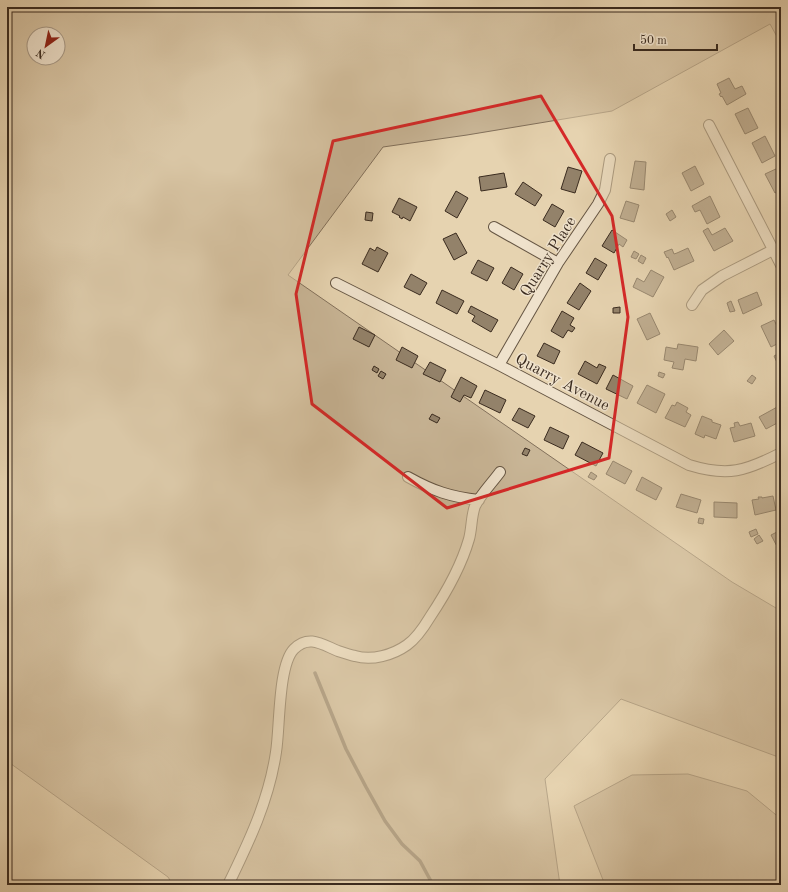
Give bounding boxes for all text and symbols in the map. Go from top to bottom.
north arrow [26,26,66,66]
scale bar [634,26,717,52]
text: 50 m [640,34,667,47]
text: N [34,46,48,60]
street label: Quarry Place [518,214,580,300]
street label: Quarry Avenue [512,351,612,414]

